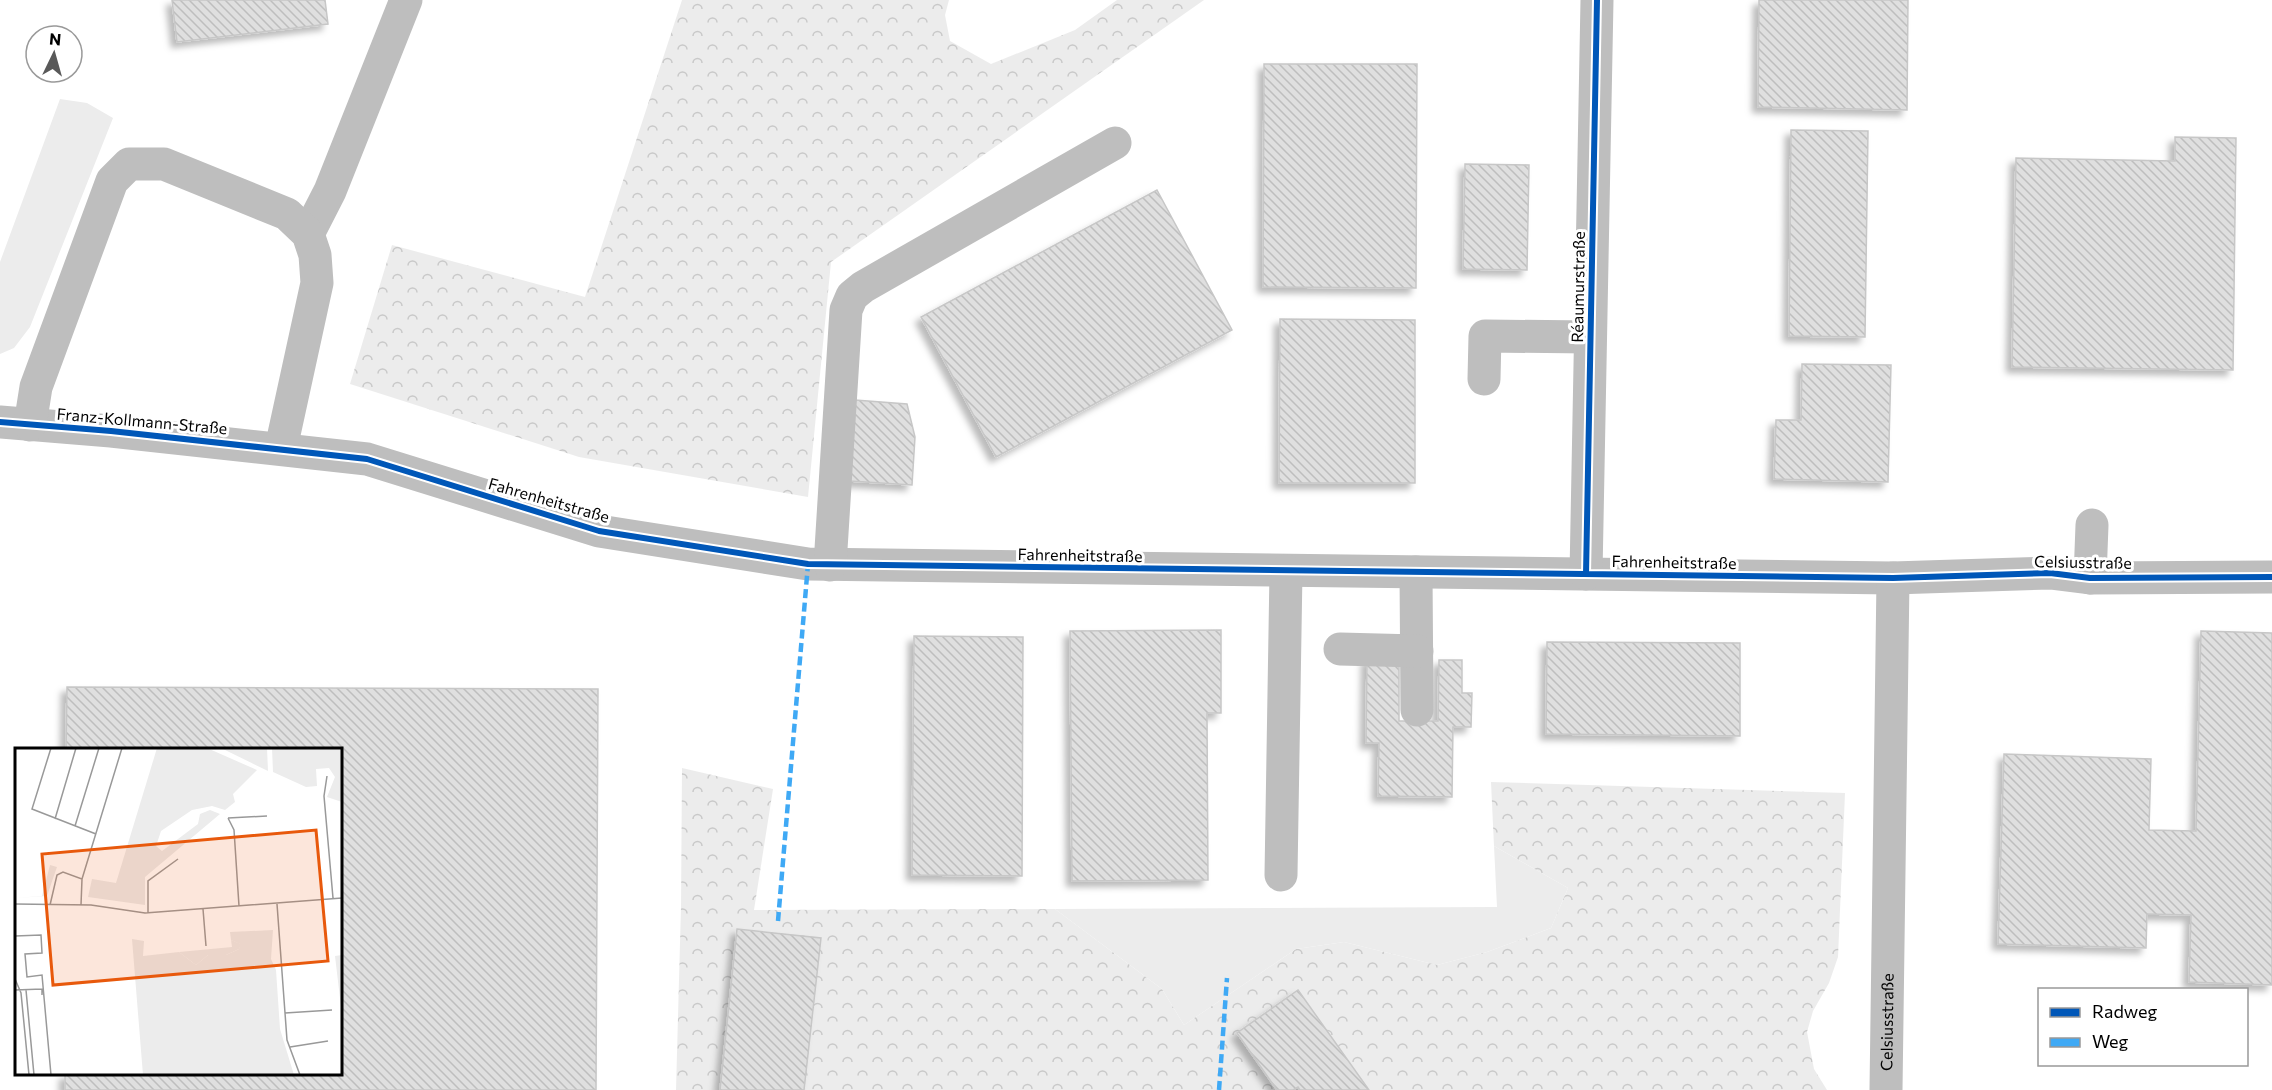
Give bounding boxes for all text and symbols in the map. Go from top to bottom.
north arrow [24,24,84,84]
text: N [49,29,62,49]
street label: Réaumurstraße [1567,231,1588,343]
street label: Franz-Kollmann-Straße [56,404,228,437]
street label: Fahrenheitstraße [486,473,612,526]
street label: Fahrenheitstraße [1017,544,1143,565]
street label: Fahrenheitstraße [1611,551,1737,572]
street label: Celsiusstraße [2034,551,2132,572]
inset map [15,748,342,1075]
street label: Celsiusstraße [1876,973,1897,1071]
legend [2038,988,2248,1066]
text: Radweg [2092,1000,2157,1022]
text: Weg [2092,1030,2129,1052]

